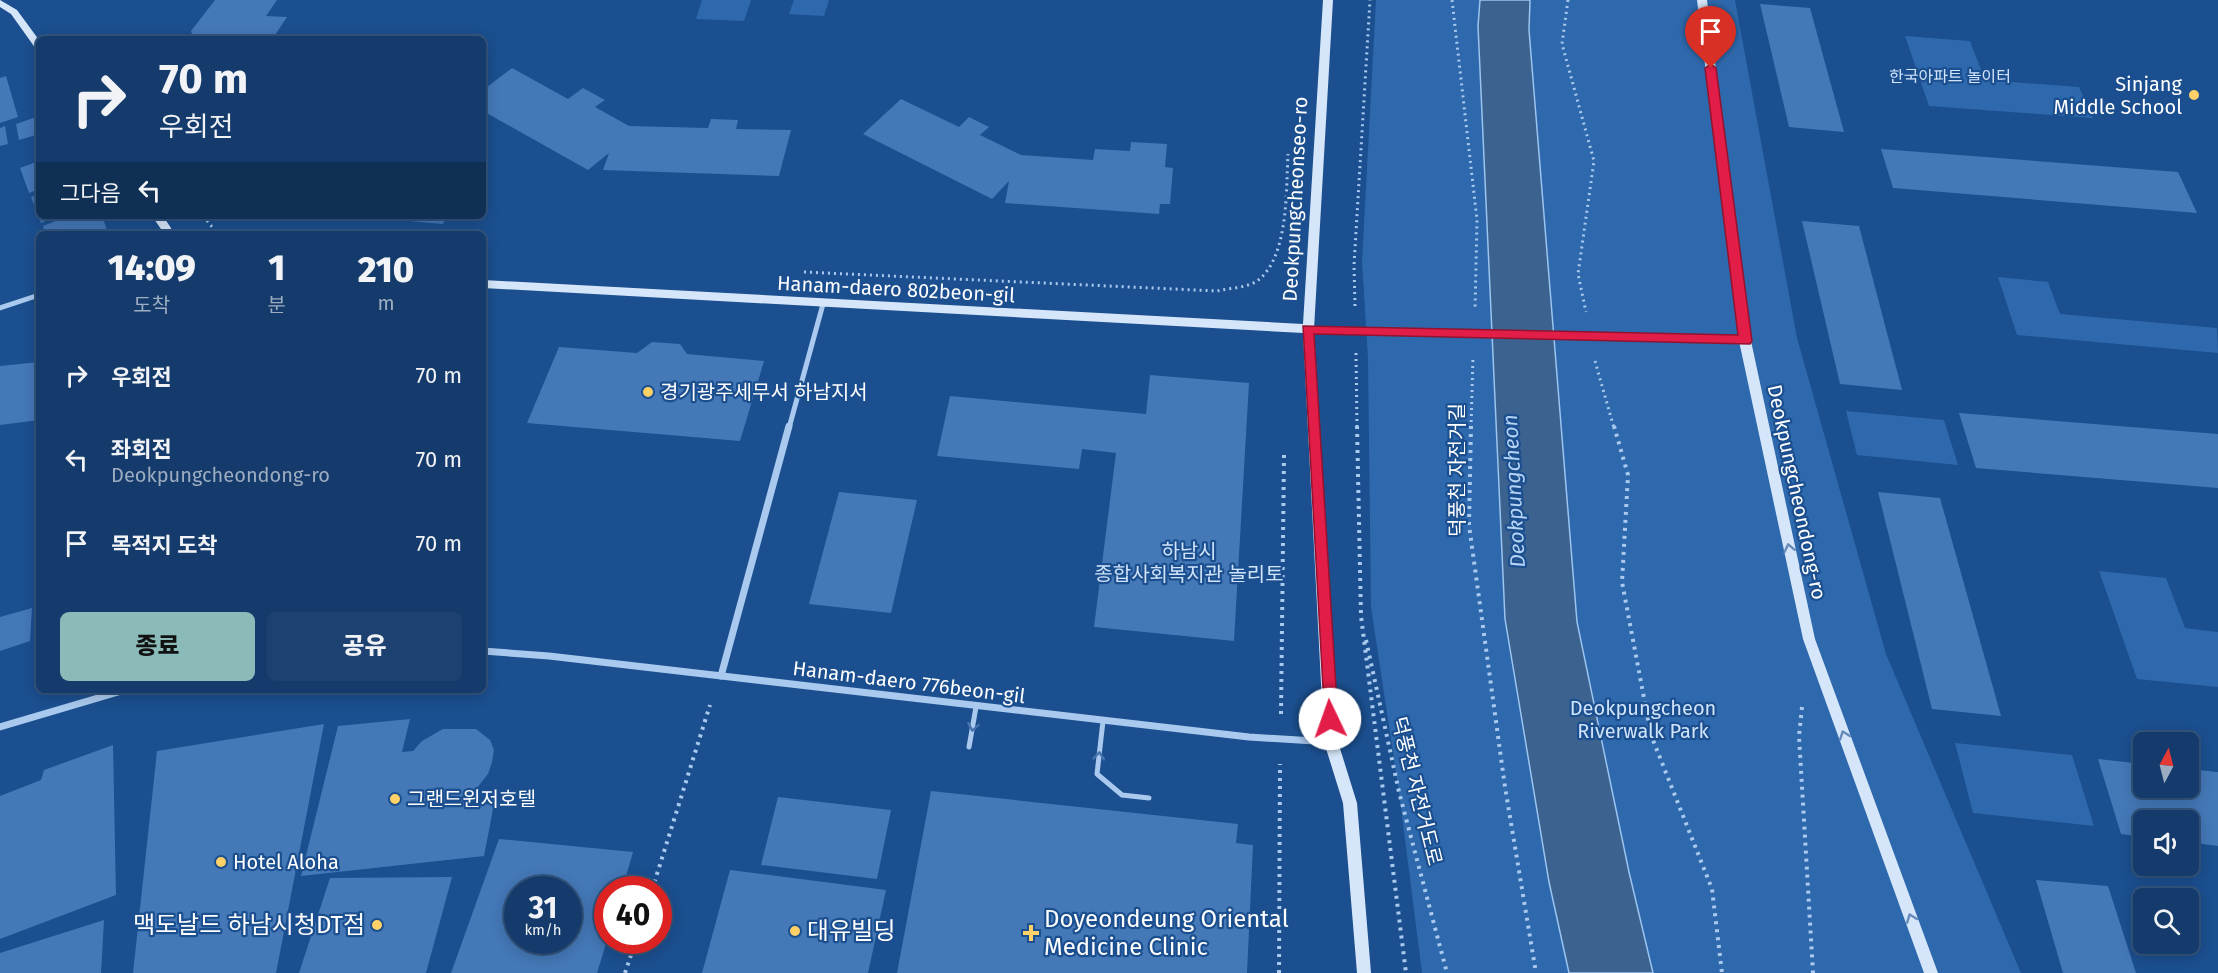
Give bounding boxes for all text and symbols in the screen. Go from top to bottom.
pin [1685,6,1736,68]
icon: arrive [1694,15,1727,48]
text: 70 m [159,54,248,104]
icon: right [60,60,138,138]
park label: 한국아파트 놀이터 [1889,67,2011,86]
place label: Sinjang Middle School [2054,72,2183,119]
marker: Sinjang Middle School [2187,88,2201,102]
street label: Deokpungcheonseo-ro [1278,96,1312,302]
text: 우회전 [159,111,234,143]
icon: left [133,174,166,207]
text: 그다음 [60,180,121,207]
text: 14:09 [108,246,196,290]
text: 1 [268,246,285,290]
text: 210 [358,248,414,292]
street label: Hanam-daero 802beon-gil [776,271,1016,307]
text: m [377,291,395,315]
text: 도착 [133,293,170,317]
text: 분 [268,293,286,317]
icon: right [60,359,93,392]
text: 70 m [416,362,462,389]
text: 우회전 [111,364,172,391]
place label: 경기광주세무서 하남지서 [660,380,868,404]
street label: Deokpungcheondong-ro [1762,382,1832,602]
marker: 경기광주세무서 하남지서 [641,385,655,399]
street label: 덕풍천 자전거길 [1445,403,1469,537]
water label: Deokpungcheon [1497,414,1531,568]
text: 좌회전 [111,436,172,463]
icon: left [60,443,93,476]
text: 70 m [416,446,462,473]
text: Deokpungcheondong-ro [111,463,330,487]
icon: arrive [60,527,93,560]
text: 70 m [416,530,462,557]
text: 목적지 도착 [111,532,217,559]
park label: 하남시 종합사회복지관 놀리토 [1094,539,1284,586]
one-way arrow [1784,543,1797,553]
button: 종료 [60,612,255,681]
button: 공유 [267,612,462,681]
street label: Hanam-daero 776beon-gil [791,656,1027,708]
position arrow [1298,687,1362,751]
park label: Deokpungcheon Riverwalk Park [1570,696,1716,743]
street label: 덕풍천 자전거도로 [1387,714,1447,868]
one-way arrow [967,723,979,732]
one-way arrow [1838,730,1851,741]
north arrow [2133,732,2199,798]
map controls [2133,732,2199,954]
one-way arrow [1092,752,1105,761]
place label: 그랜드윈저호텔 [407,787,536,811]
marker: 그랜드윈저호텔 [388,792,402,806]
button: sound [2133,810,2199,876]
place label: Hotel Aloha [233,850,339,874]
marker: Hotel Aloha [214,855,228,869]
speed limit sign: 40 [594,876,672,954]
button: search [2133,888,2199,954]
text: 31 [529,890,557,926]
place label: Doyeondeung Oriental Medicine Clinic [1044,905,1289,961]
place label: 맥도날드 하남시청DT점 [133,911,365,939]
one-way arrow [1905,913,1918,924]
place label: 대유빌딩 [807,917,895,945]
marker: 맥도날드 하남시청DT점 [370,918,384,932]
text: km/h [524,921,562,939]
marker: 대유빌딩 [788,924,802,938]
marker: Doyeondeung Oriental Medicine Clinic [1022,924,1040,942]

